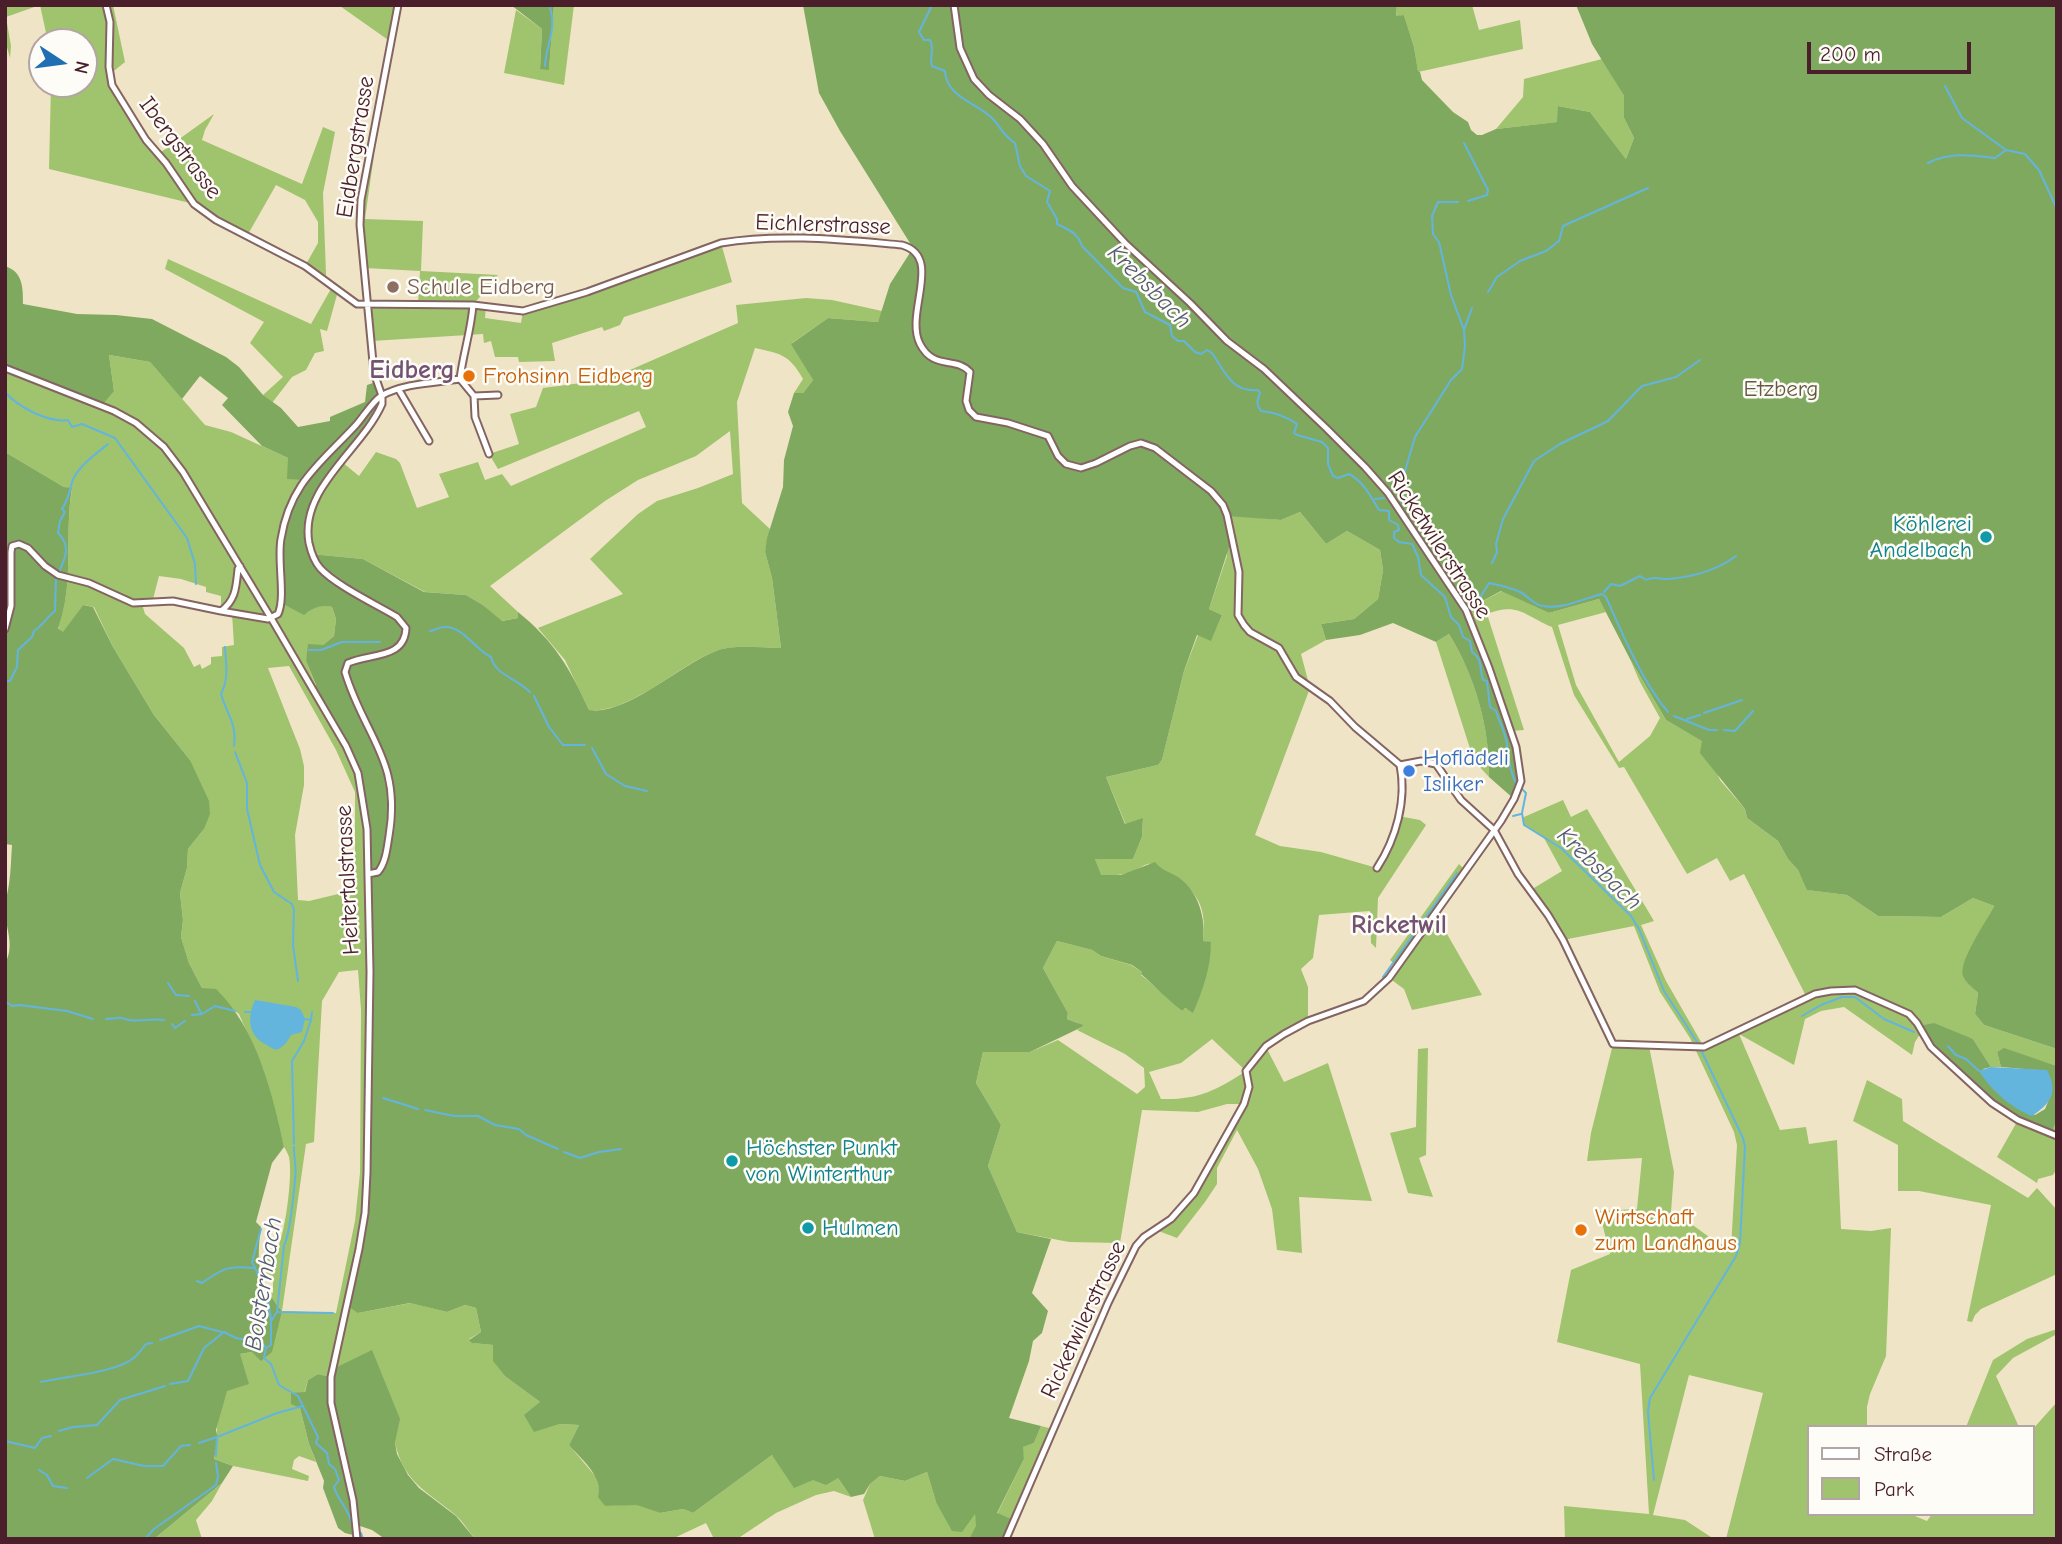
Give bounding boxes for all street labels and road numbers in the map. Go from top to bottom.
street label: Eidbergstrasse [331,74,381,220]
street label: Ibergstrasse [133,91,227,205]
street label: Eichlerstrasse [755,209,891,241]
street label: Ricketwilerstrasse [1381,466,1497,624]
street label: Heitertalstrasse [330,804,366,956]
street label: Ricketwilerstrasse [1035,1237,1133,1403]

